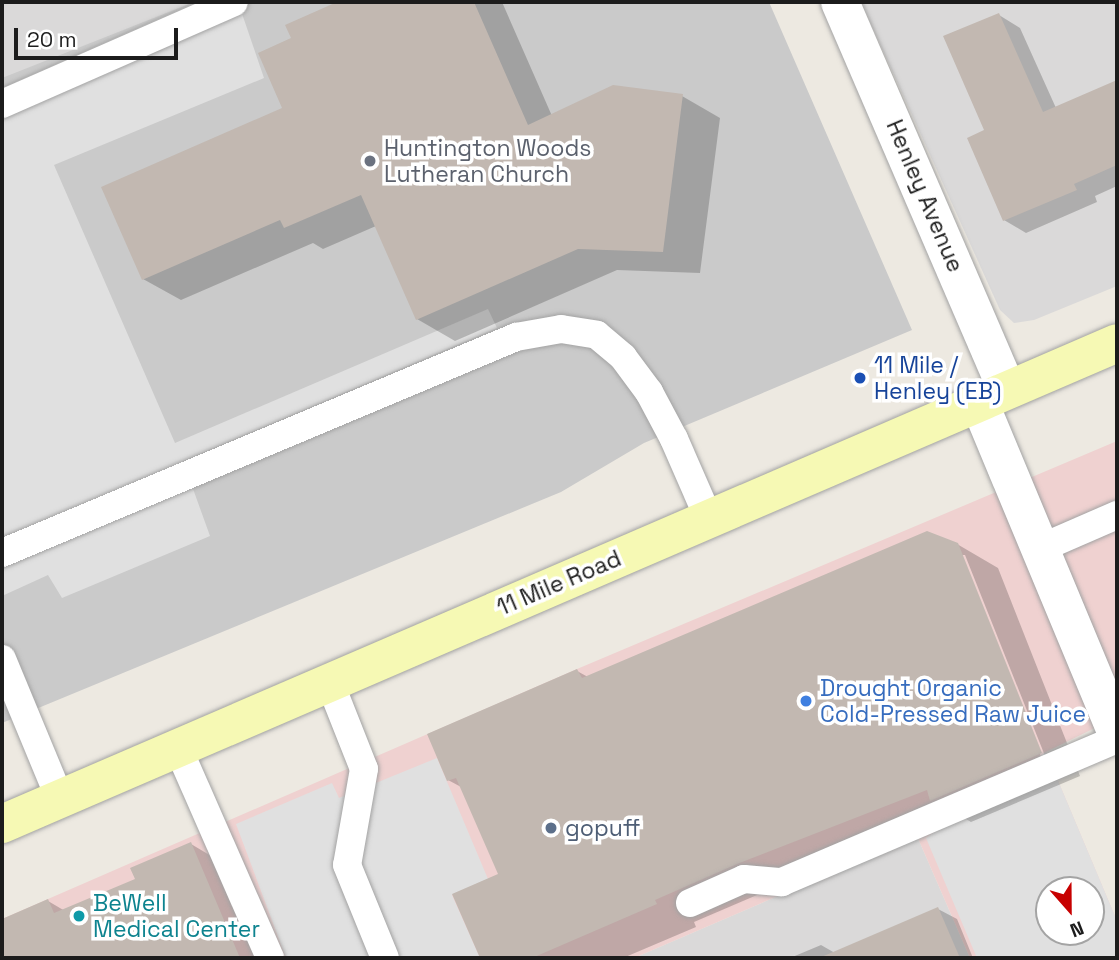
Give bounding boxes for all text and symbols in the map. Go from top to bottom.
scale bar [18,14,182,58]
text: 20 m [27,26,77,53]
street label: Henley Avenue [880,115,970,277]
place label: Huntington Woods Lutheran Church [384,134,592,188]
marker: Huntington Woods Lutheran Church [362,153,378,169]
place label: 11 Mile / Henley (EB) [874,351,1001,405]
marker: 11 Mile / Henley (EB) [852,370,868,386]
street label: 11 Mile Road [493,544,625,622]
place label: Drought Organic Cold-Pressed Raw Juice [820,674,1086,728]
marker: Drought Organic Cold-Pressed Raw Juice [798,693,814,709]
place label: gopuff [565,814,640,842]
marker: gopuff [543,820,559,836]
north arrow [1035,876,1105,946]
place label: BeWell Medical Center [93,889,260,943]
marker: BeWell Medical Center [71,908,87,924]
text: N [1067,915,1087,943]

